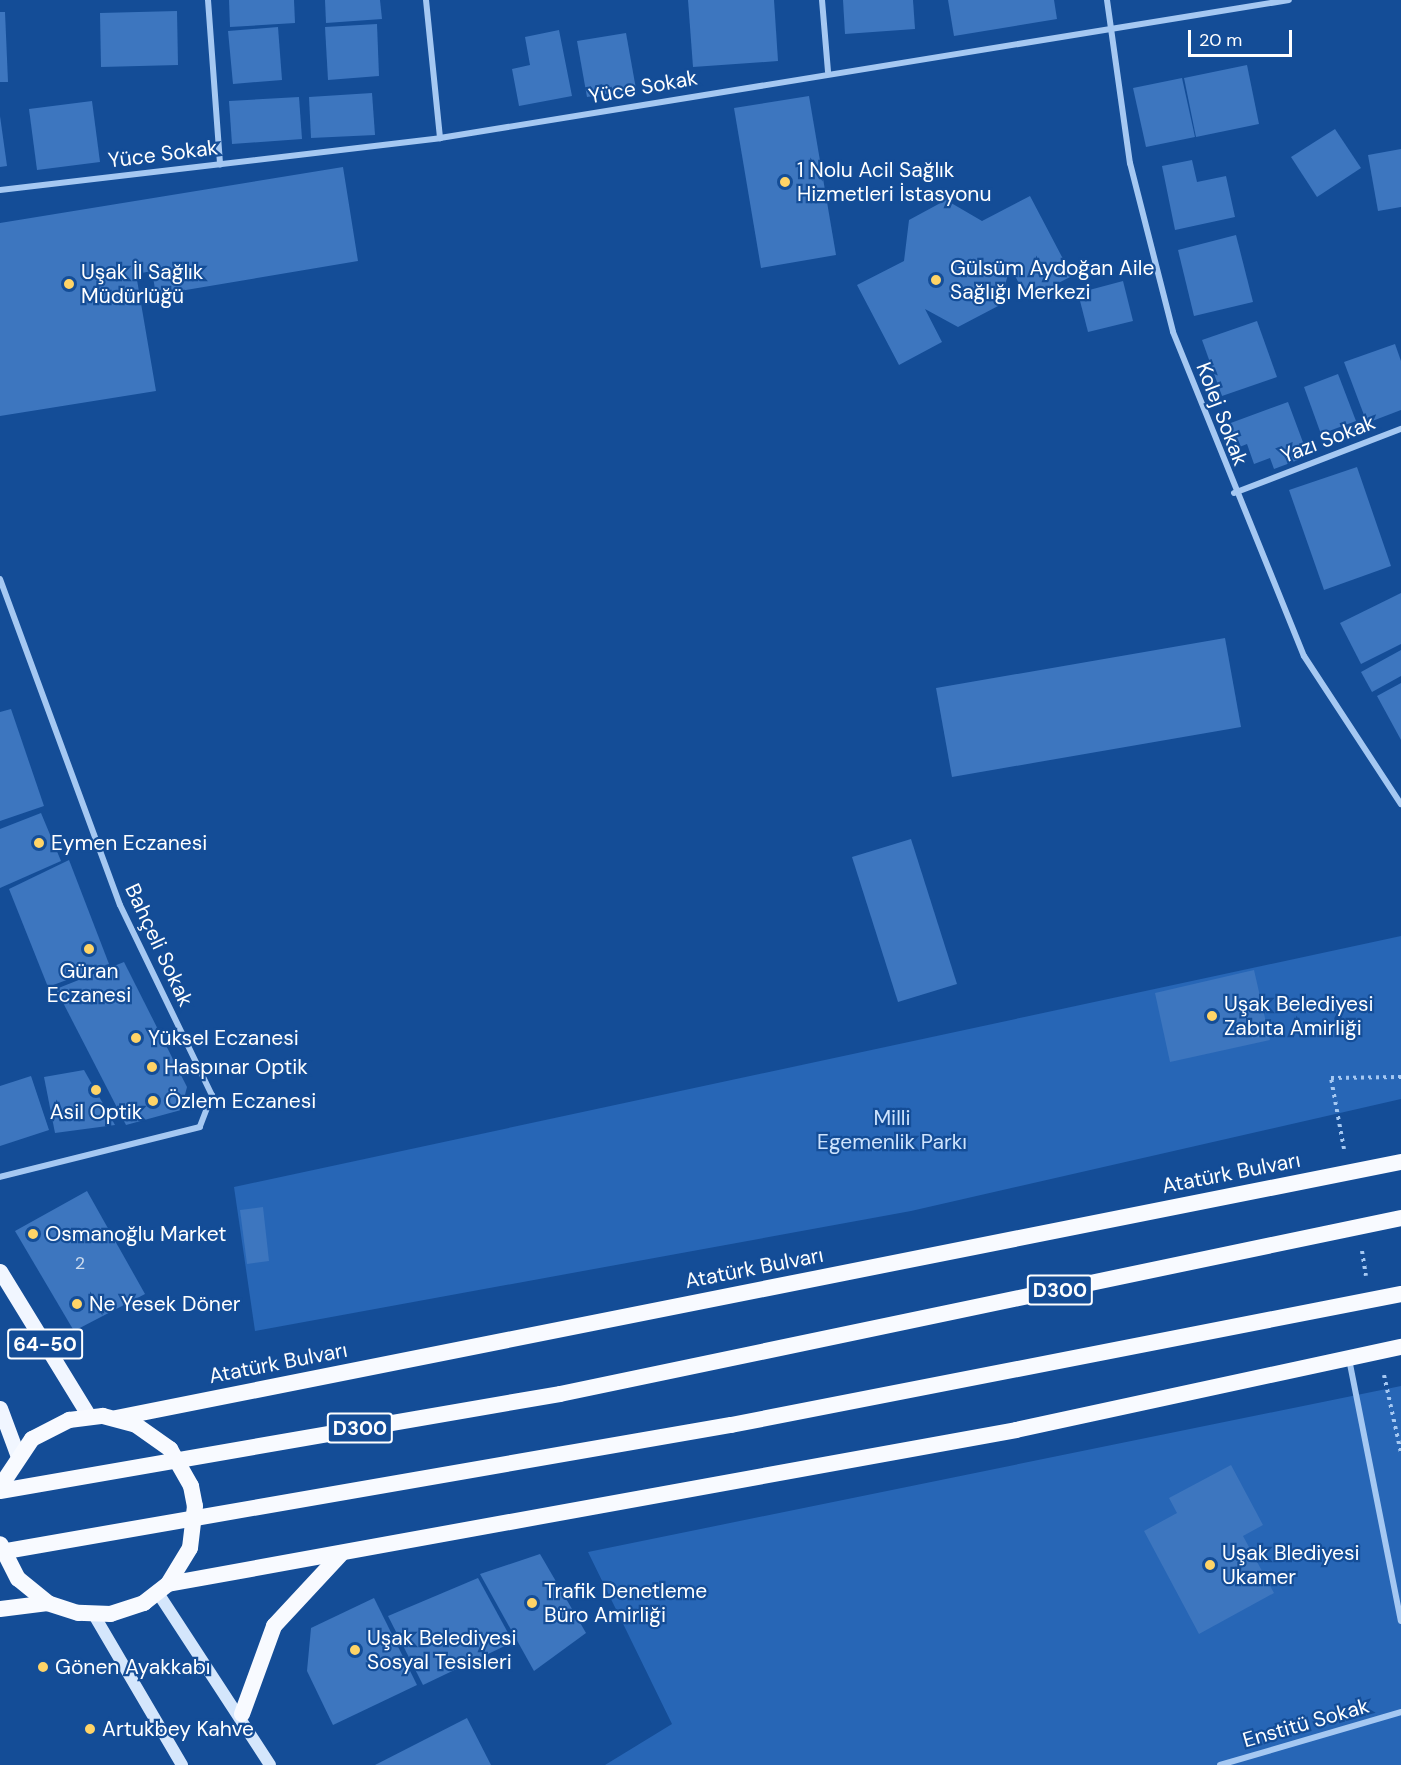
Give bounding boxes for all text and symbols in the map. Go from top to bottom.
scale bar [1191,18,1294,56]
text: 20 m [1199,28,1242,52]
street label: Yüce Sokak [586,65,700,109]
street label: Yüce Sokak [107,135,219,173]
place label: 1 Nolu Acil Sağlık Hizmetleri İstasyonu [797,157,991,207]
marker: 1 Nolu Acil Sağlık Hizmetleri İstasyonu [778,175,792,189]
place label: Gülsüm Aydoğan Aile Sağlığı Merkezi [950,255,1154,305]
place label: Uşak İl Sağlık Müdürlüğü [81,259,203,309]
marker: Gülsüm Aydoğan Aile Sağlığı Merkezi [927,271,945,289]
marker: Uşak İl Sağlık Müdürlüğü [62,277,76,291]
street label: Kolej Sokak [1191,359,1253,469]
street label: Yazı Sokak [1277,409,1379,469]
place label: Eymen Eczanesi [51,830,207,856]
marker: Eymen Eczanesi [32,836,46,850]
street label: Bahçeli Sokak [120,880,198,1010]
marker: Güran Eczanesi [82,942,96,956]
place label: Güran Eczanesi [47,958,131,1008]
place label: Uşak Belediyesi Zabıta Amirliği [1224,991,1373,1041]
marker: Uşak Belediyesi Zabıta Amirliği [1205,1009,1219,1023]
place label: Yüksel Eczanesi [148,1025,299,1051]
marker: Yüksel Eczanesi [129,1031,143,1045]
place label: Haspınar Optik [164,1054,308,1080]
marker: Haspınar Optik [145,1060,159,1074]
marker: Asil Optik [89,1083,103,1097]
place label: Özlem Eczanesi [165,1088,316,1114]
marker: Özlem Eczanesi [146,1094,160,1108]
place label: Asil Optik [50,1099,142,1125]
park label: Milli Egemenlik Parkı [817,1105,967,1155]
street label: Atatürk Bulvarı [1160,1147,1302,1199]
place label: Osmanoğlu Market [45,1221,227,1247]
marker: Osmanoğlu Market [26,1227,40,1241]
street label: Atatürk Bulvarı [683,1242,825,1294]
house number: 2 [75,1252,85,1274]
road number: D300 [1026,1273,1094,1307]
place label: Ne Yesek Döner [89,1291,241,1317]
marker: Ne Yesek Döner [70,1297,84,1311]
road number: 64-50 [6,1327,84,1361]
street label: Atatürk Bulvarı [207,1337,349,1389]
road number: D300 [326,1411,394,1445]
place label: Uşak Blediyesi Ukamer [1222,1540,1360,1590]
marker: Uşak Blediyesi Ukamer [1203,1558,1217,1572]
place label: Trafik Denetleme Büro Amirliği [544,1578,707,1628]
marker: Trafik Denetleme Büro Amirliği [525,1596,539,1610]
place label: Uşak Belediyesi Sosyal Tesisleri [367,1625,516,1675]
marker: Uşak Belediyesi Sosyal Tesisleri [348,1643,362,1657]
place label: Gönen Ayakkabı [55,1654,210,1680]
marker: Gönen Ayakkabı [36,1660,50,1674]
street label: Enstitü Sokak [1240,1693,1372,1753]
place label: Artukbey Kahve [102,1716,254,1742]
marker: Artukbey Kahve [83,1722,97,1736]

